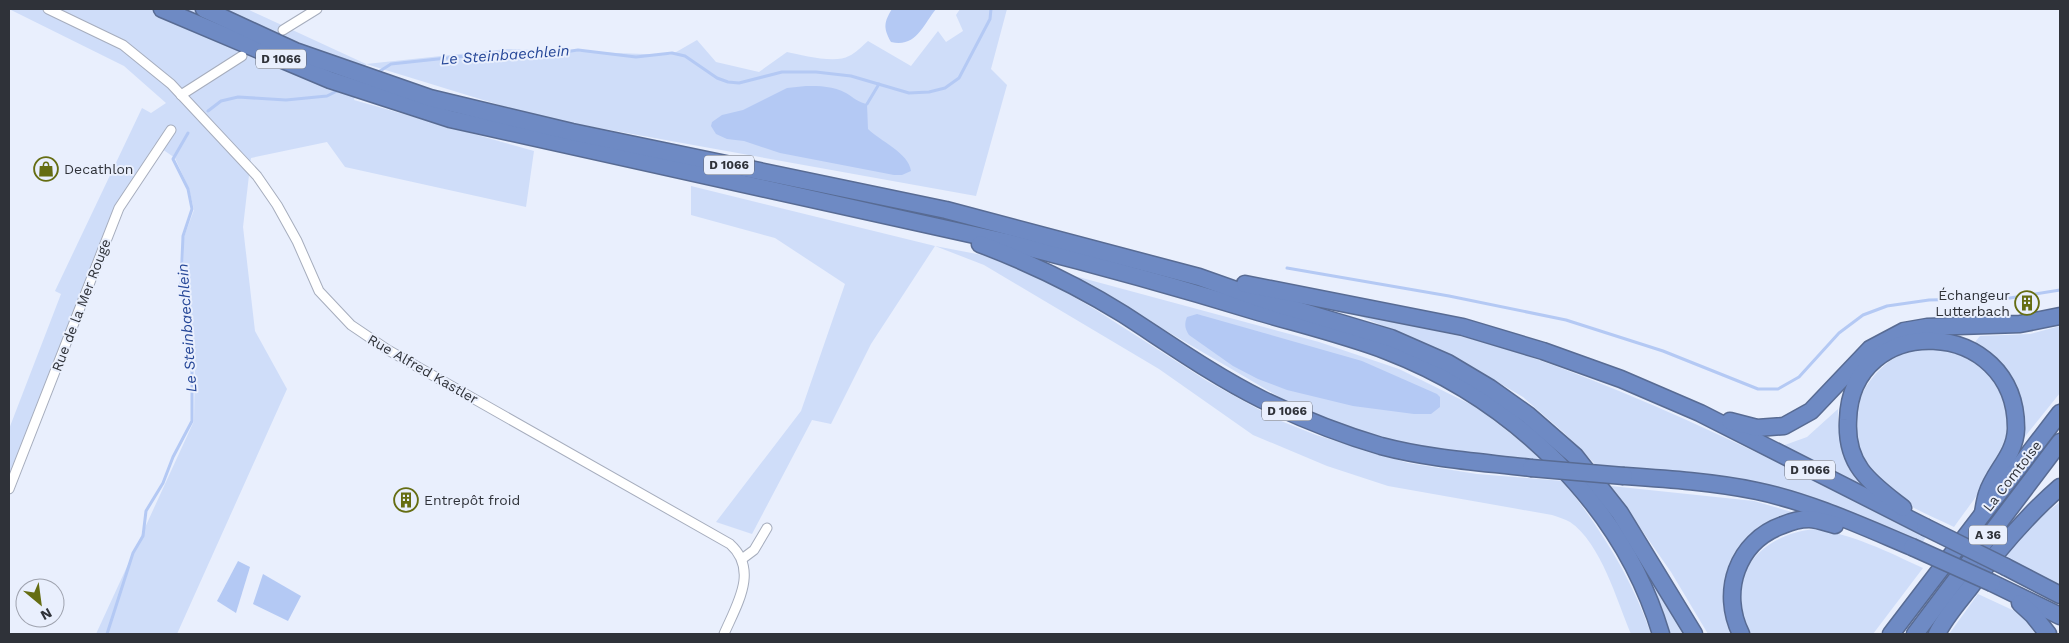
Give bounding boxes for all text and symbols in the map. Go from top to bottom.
water label: Le Steinbaechlein [440,42,570,68]
road number: D 1066 [256,50,306,68]
shop icon: Decathlon [33,156,59,182]
road number: D 1066 [704,156,754,174]
place label: Decathlon [64,161,134,177]
street label: Rue de la Mer Rouge [48,236,114,374]
water label: Le Steinbaechlein [174,263,200,393]
place label: Échangeur Lutterbach [1935,287,2010,319]
building icon: Échangeur Lutterbach [2014,290,2040,316]
street label: Rue Alfred Kastler [365,331,481,407]
road number: D 1066 [1262,402,1312,421]
street label: La Comtoise [1979,437,2045,515]
road number: D 1066 [1785,460,1835,480]
building icon: Entrepôt froid [393,487,419,513]
place label: Entrepôt froid [424,492,520,508]
road number: A 36 [1969,526,2007,544]
north arrow [15,578,65,628]
text: N [38,605,55,624]

